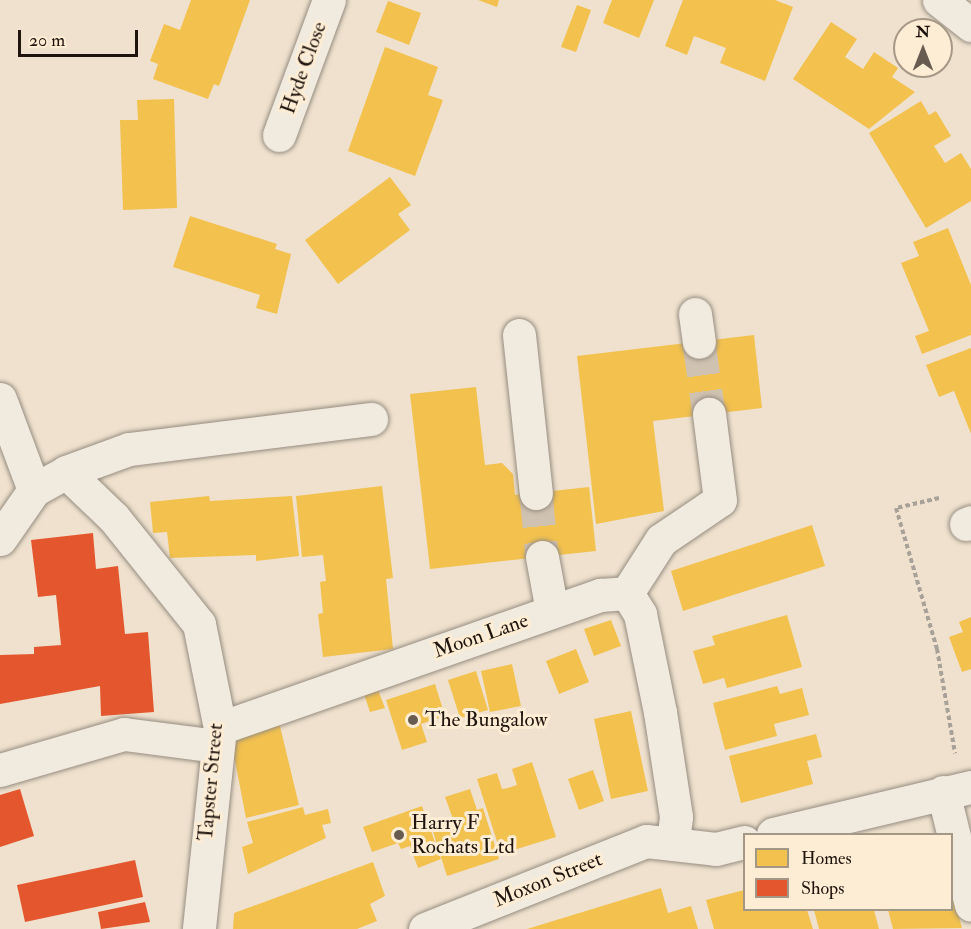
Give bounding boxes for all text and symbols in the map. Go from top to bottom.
scale bar [21,18,141,56]
street label: Hyde Close [276,18,332,118]
north arrow [893,18,953,78]
text: N [916,22,930,42]
text: 20 m [29,29,65,52]
street label: Moon Lane [430,608,532,664]
place label: The Bungalow [425,707,547,733]
marker: The Bungalow [406,713,420,727]
street label: Tapster Street [193,722,229,842]
place label: Harry F Rochats Ltd [411,810,515,860]
marker: Harry F Rochats Ltd [392,828,406,842]
legend [743,833,953,911]
street label: Moxon Street [490,847,606,913]
text: Homes [801,847,852,870]
text: Shops [801,877,844,900]

